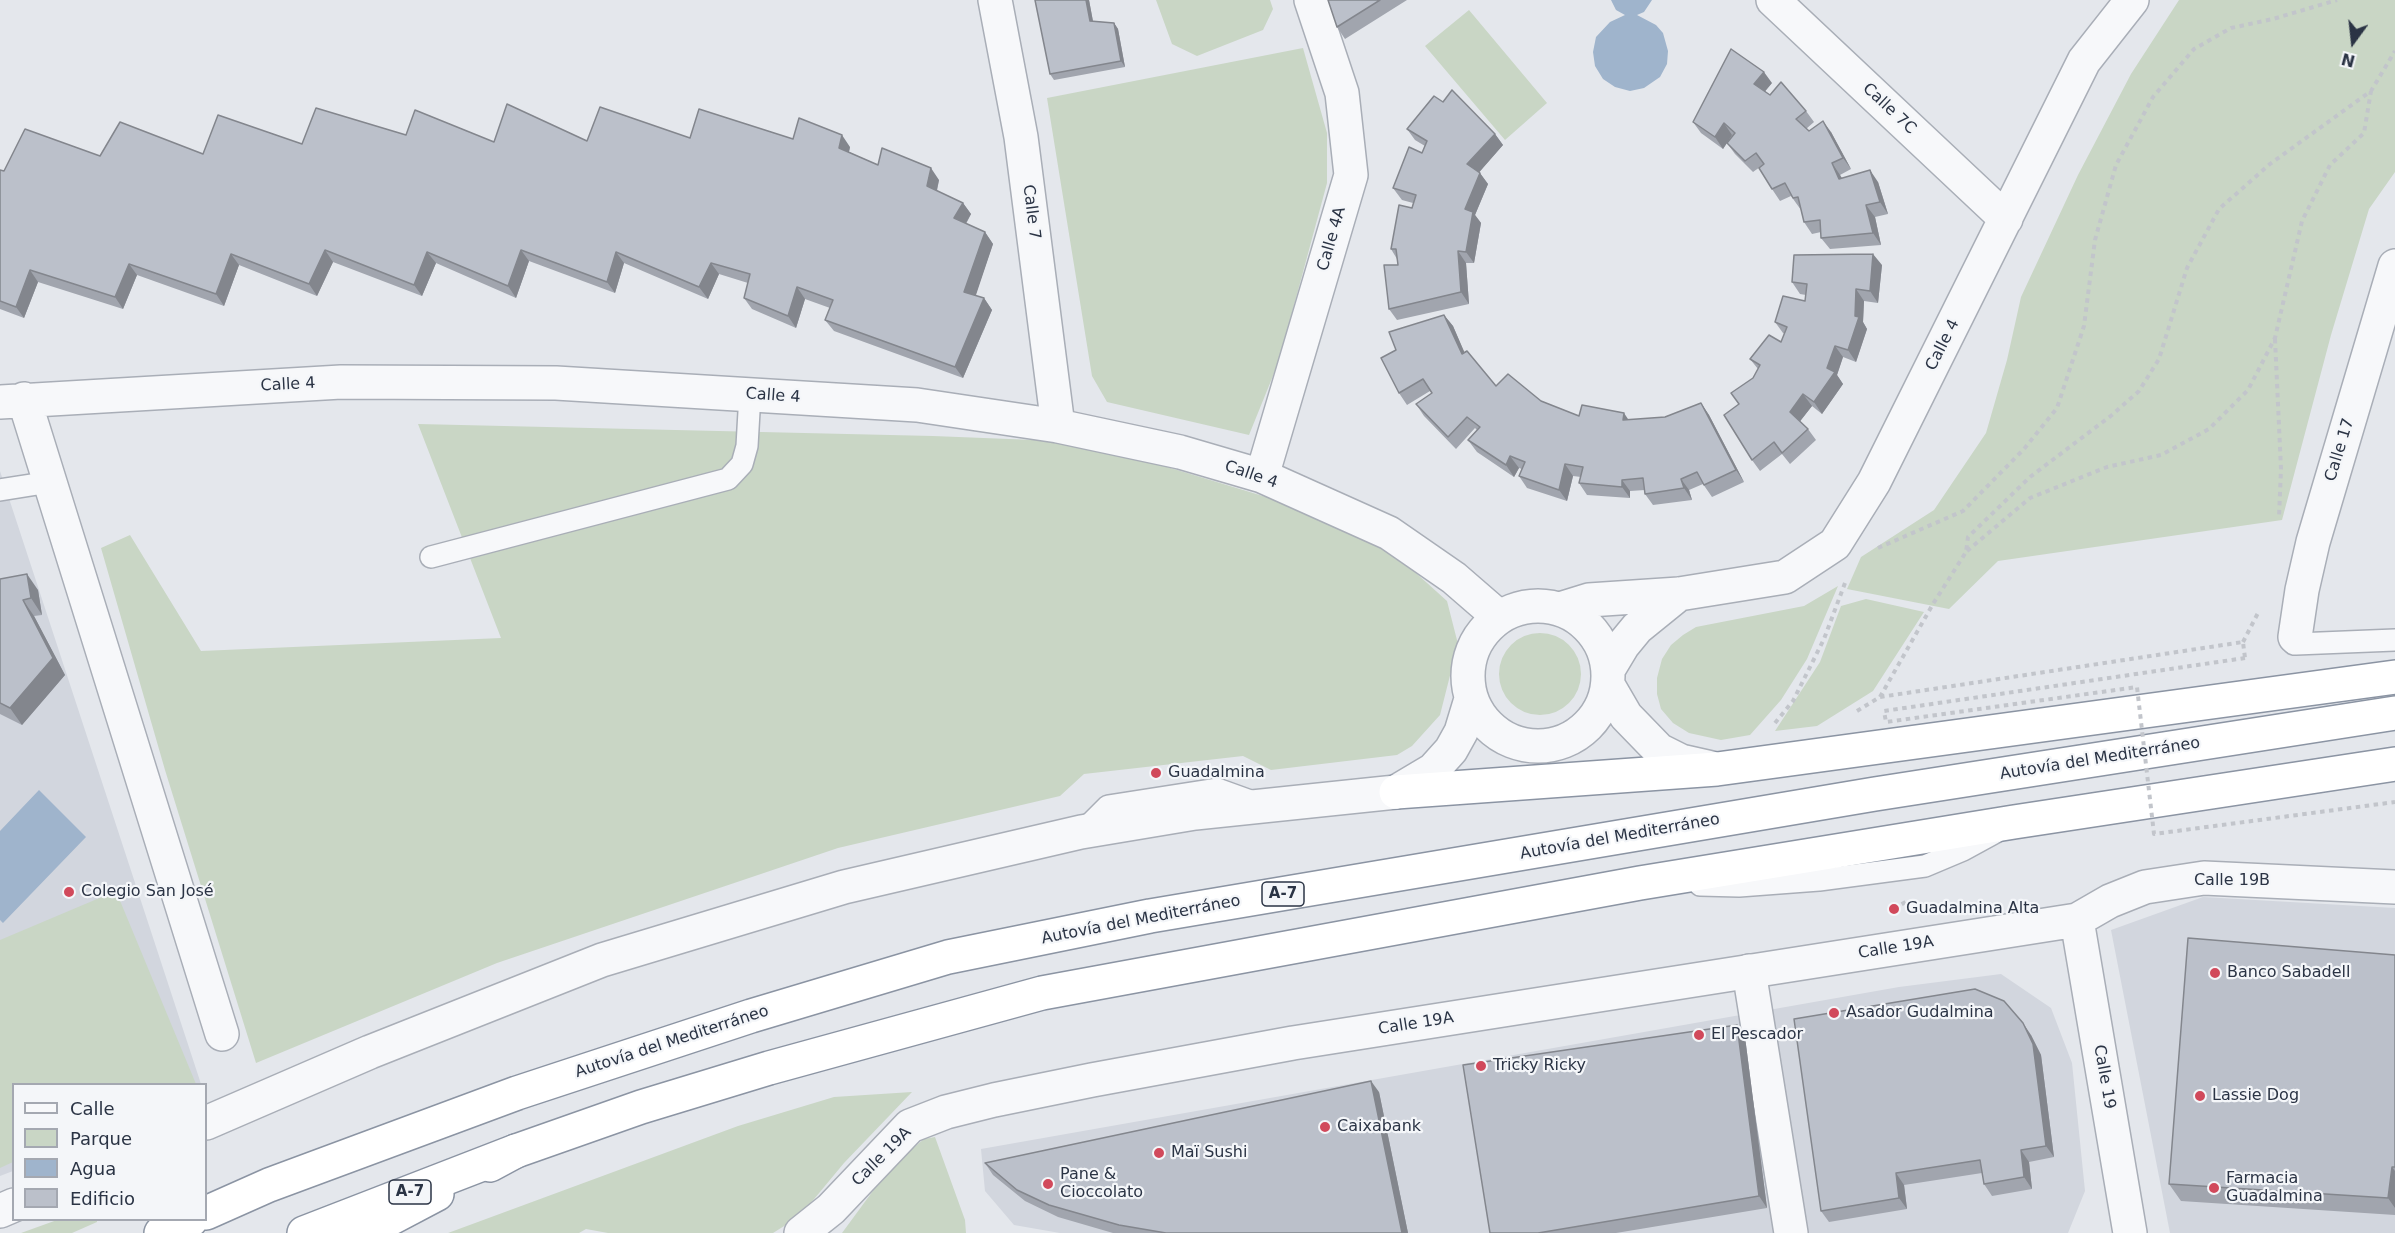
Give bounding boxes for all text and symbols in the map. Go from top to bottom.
north arrow [2323,12,2383,72]
text: N [2339,49,2357,71]
street label: Calle 7C [1858,79,1920,139]
street label: Calle 7 [1018,184,1044,240]
street label: Calle 4A [1314,205,1350,273]
street label: Calle 4 [1922,316,1964,374]
street label: Calle 4 [260,374,316,396]
street label: Calle 4 [745,385,801,407]
street label: Calle 17 [2321,416,2359,484]
street label: Calle 4 [1222,457,1280,493]
street label: Autovía del Mediterráneo [1999,734,2201,784]
place label: Guadalmina [1168,763,1265,783]
marker: Guadalmina [1149,766,1163,780]
street label: Autovía del Mediterráneo [1519,810,1721,864]
street label: Calle 19B [2194,871,2270,891]
place label: Colegio San José [81,882,214,902]
road number: A-7 [1262,882,1304,906]
marker: Colegio San José [62,885,76,899]
street label: Autovía del Mediterráneo [1040,891,1242,949]
place label: Guadalmina Alta [1906,899,2039,919]
marker: Guadalmina Alta [1887,902,1901,916]
street label: Calle 19A [1857,933,1935,963]
place label: Banco Sabadell [2227,963,2350,983]
marker: Banco Sabadell [2208,966,2222,980]
street label: Autovía del Mediterráneo [573,1002,771,1082]
place label: Asador Gudalmina [1846,1003,1994,1023]
marker: Asador Gudalmina [1827,1006,1841,1020]
street label: Calle 19A [1377,1009,1455,1039]
place label: El Pescador [1711,1025,1803,1045]
marker: El Pescador [1692,1028,1706,1042]
street label: Calle 19 [2089,1043,2119,1111]
place label: Tricky Ricky [1493,1056,1586,1076]
marker: Tricky Ricky [1474,1059,1488,1073]
legend [12,1083,207,1221]
place label: Lassie Dog [2212,1086,2299,1106]
marker: Lassie Dog [2193,1089,2207,1103]
text: Calle [70,1098,115,1119]
place label: Caixabank [1337,1117,1421,1137]
marker: Caixabank [1318,1120,1332,1134]
street label: Calle 19A [848,1123,916,1191]
text: Parque [70,1128,132,1149]
place label: Maï Sushi [1171,1143,1247,1163]
marker: Maï Sushi [1152,1146,1166,1160]
text: Agua [70,1158,116,1179]
place label: Pane & Cioccolato [1060,1165,1143,1203]
place label: Farmacia Guadalmina [2226,1169,2323,1207]
marker: Pane & Cioccolato [1041,1177,1055,1191]
road number: A-7 [389,1180,431,1204]
marker: Farmacia Guadalmina [2207,1181,2221,1195]
text: Edificio [70,1188,135,1209]

